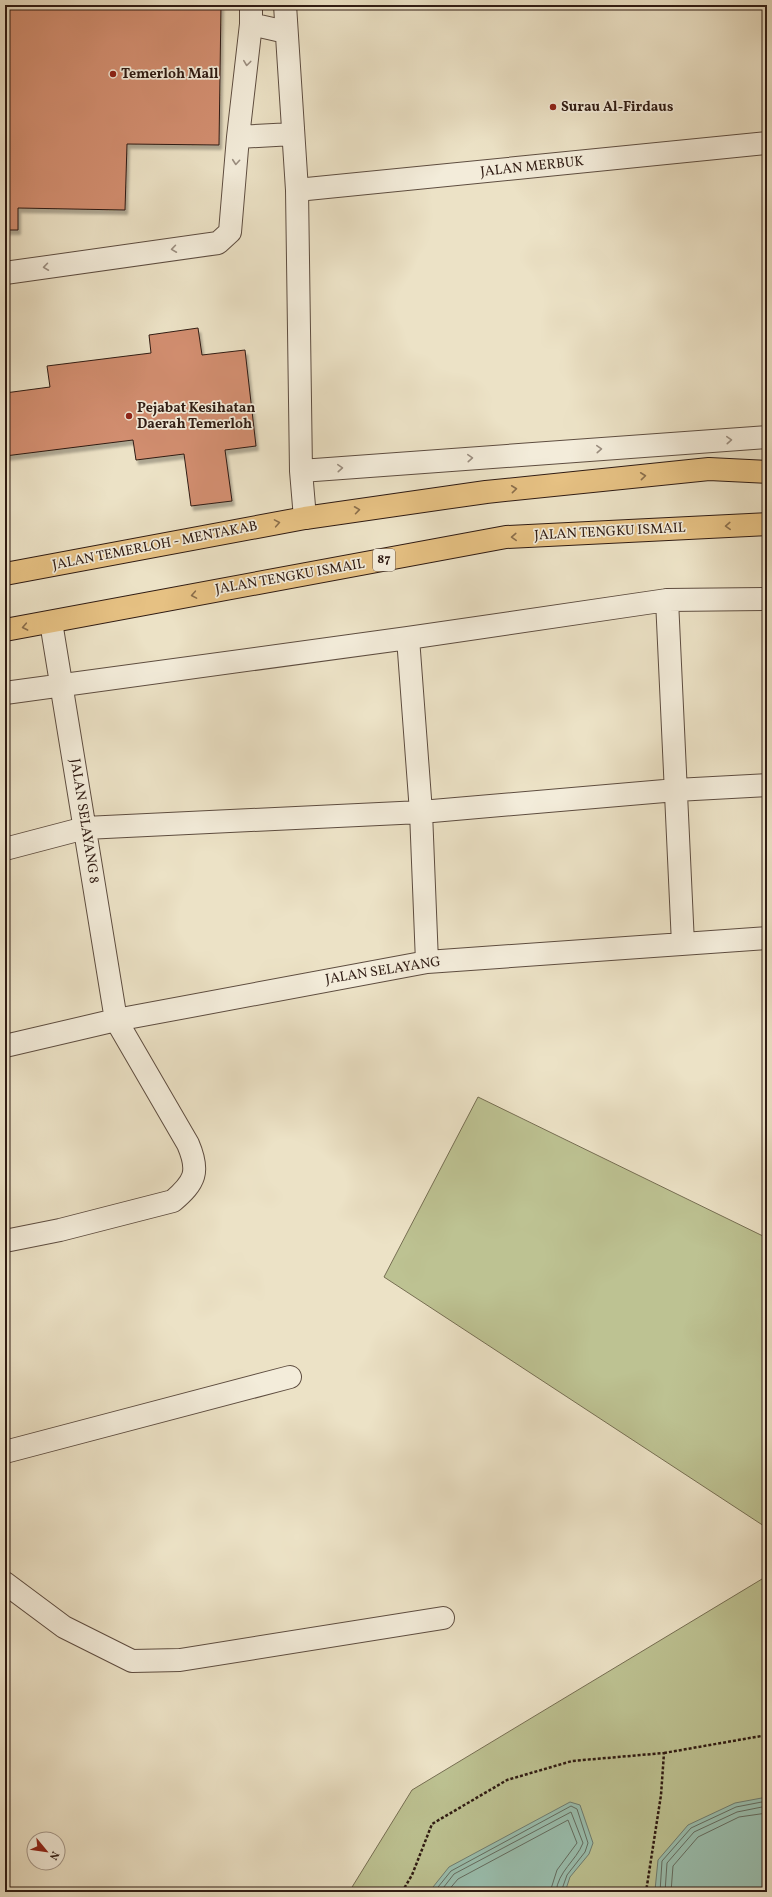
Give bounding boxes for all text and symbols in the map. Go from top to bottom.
one-way arrow [242,60,251,66]
place label: Temerloh Mall [121,65,219,84]
marker: Temerloh Mall [108,69,118,79]
place label: Surau Al-Firdaus [561,98,673,117]
marker: Surau Al-Firdaus [548,102,558,112]
street label: JALAN MERBUK [479,152,585,182]
one-way arrow [231,159,240,166]
one-way arrow [171,244,177,253]
one-way arrow [43,262,49,271]
place label: Pejabat Kesihatan Daerah Temerloh [137,399,256,434]
marker: Pejabat Kesihatan Daerah Temerloh [124,411,134,421]
one-way arrow [726,435,732,444]
one-way arrow [596,445,602,454]
one-way arrow [467,454,473,463]
one-way arrow [337,463,343,472]
one-way arrow [640,472,646,481]
one-way arrow [511,484,517,493]
one-way arrow [354,507,360,515]
street label: JALAN TEMERLOH - MENTAKAB [51,517,259,575]
street label: JALAN TENGKU ISMAIL [534,519,686,545]
one-way arrow [274,520,280,528]
one-way arrow [725,521,731,530]
one-way arrow [511,533,517,541]
road number: 87 [373,549,395,571]
street label: JALAN TENGKU ISMAIL [214,554,366,600]
one-way arrow [191,591,197,599]
one-way arrow [21,622,28,630]
street label: JALAN SELAYANG 8 [65,757,103,885]
street label: JALAN SELAYANG [324,953,442,989]
north arrow [26,1831,66,1871]
text: N [45,1848,62,1862]

